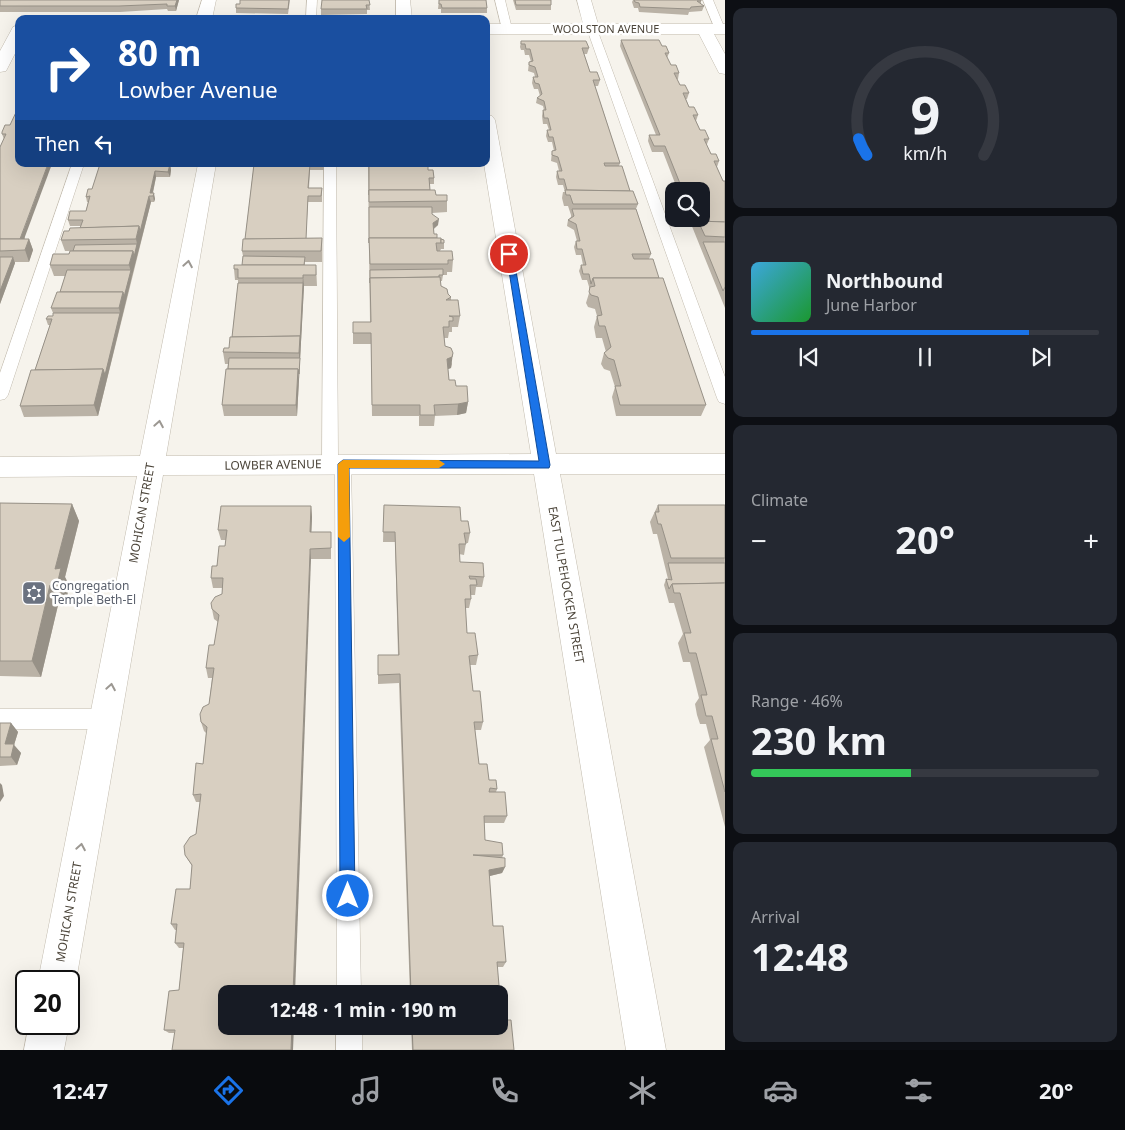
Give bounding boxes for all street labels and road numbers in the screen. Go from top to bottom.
street label: WOOLSTON AVENUE [553,21,659,36]
street label: LOWBER AVENUE [224,455,322,474]
street label: MOHICAN STREET [124,461,159,564]
street label: EAST TULPEHOCKEN STREET [544,505,589,665]
street label: MOHICAN STREET [51,860,86,963]

